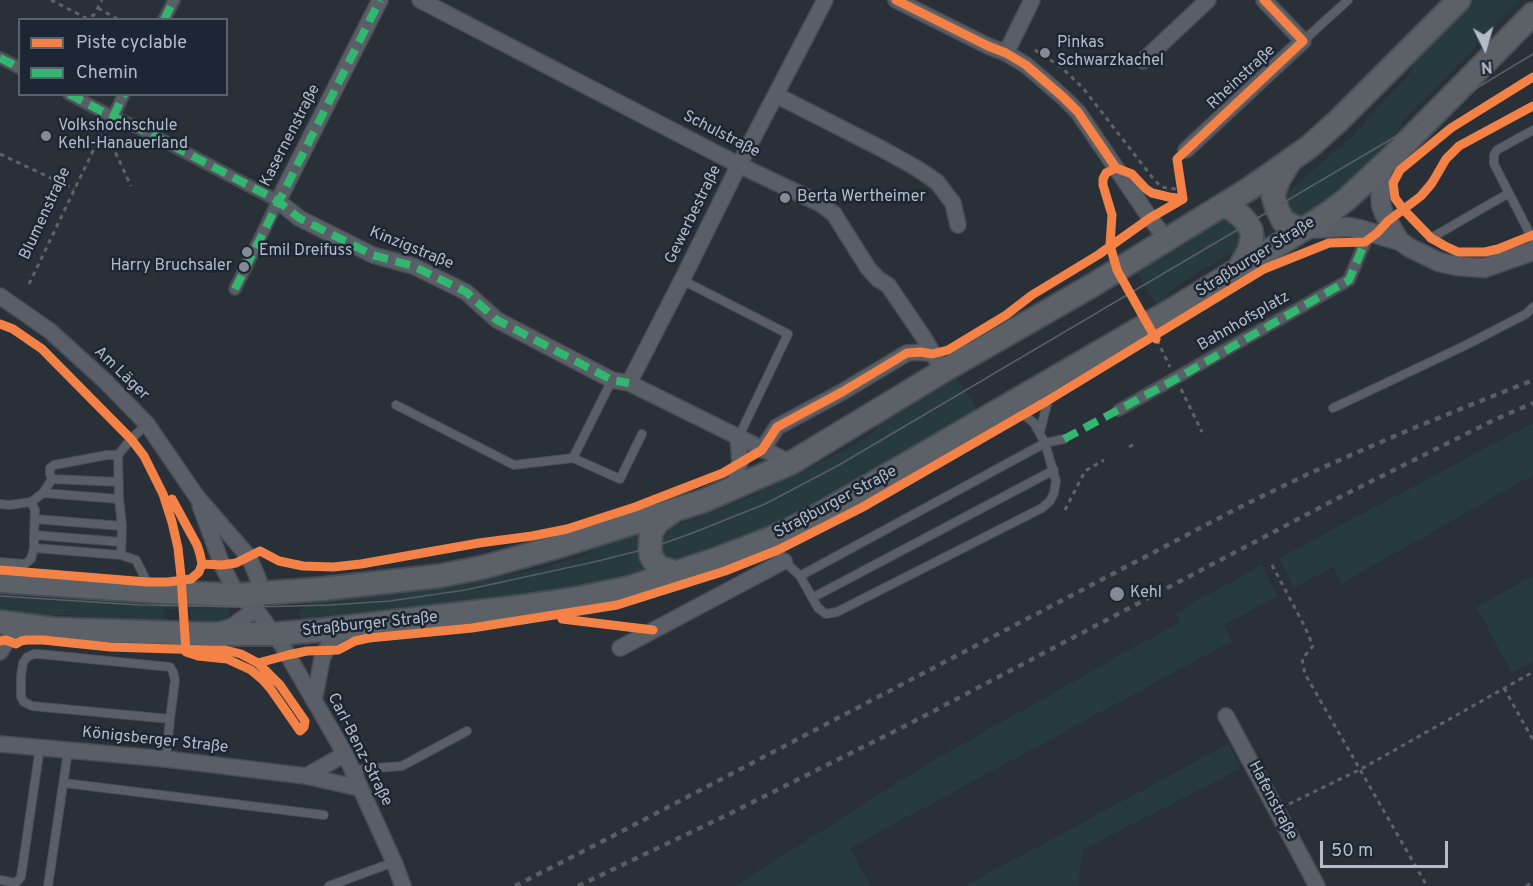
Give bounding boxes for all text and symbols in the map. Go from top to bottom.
legend [18,18,228,96]
north arrow [1455,18,1515,78]
text: Piste cyclable [76,32,187,55]
place label: Pinkas Schwarzkachel [1057,34,1164,72]
street label: Rheinstraße [1204,42,1280,114]
marker: Pinkas Schwarzkachel [1038,46,1052,60]
text: N [1480,55,1493,76]
text: Chemin [76,62,138,85]
street label: Kasernenstraße [257,82,325,190]
street label: Schulstraße [679,107,763,163]
place label: Volkshochschule Kehl-Hanauerland [58,117,188,155]
marker: Volkshochschule Kehl-Hanauerland [39,129,53,143]
street label: Gewerbestraße [662,162,726,268]
street label: Blumenstraße [16,165,76,263]
place label: Berta Wertheimer [797,188,926,208]
marker: Berta Wertheimer [778,191,792,205]
street label: Straßburger Straße [1193,214,1319,302]
street label: Kinzigstraße [366,223,456,275]
place label: Emil Dreifuss [259,242,353,262]
marker: Emil Dreifuss [240,245,254,259]
place label: Harry Bruchsaler [110,257,232,277]
marker: Harry Bruchsaler [237,260,251,274]
street label: Bahnhofsplatz [1195,288,1293,356]
street label: Am Läger [89,343,153,405]
street label: Straßburger Straße [771,463,901,543]
place label: Kehl [1130,584,1162,604]
marker: Kehl [1108,585,1126,603]
street label: Straßburger Straße [301,608,439,642]
street label: Carl-Benz-Straße [322,690,396,810]
street label: Königsberger Straße [81,724,229,758]
street label: Hafenstraße [1243,758,1301,844]
scale bar [1323,829,1450,867]
text: 50 m [1331,840,1373,863]

